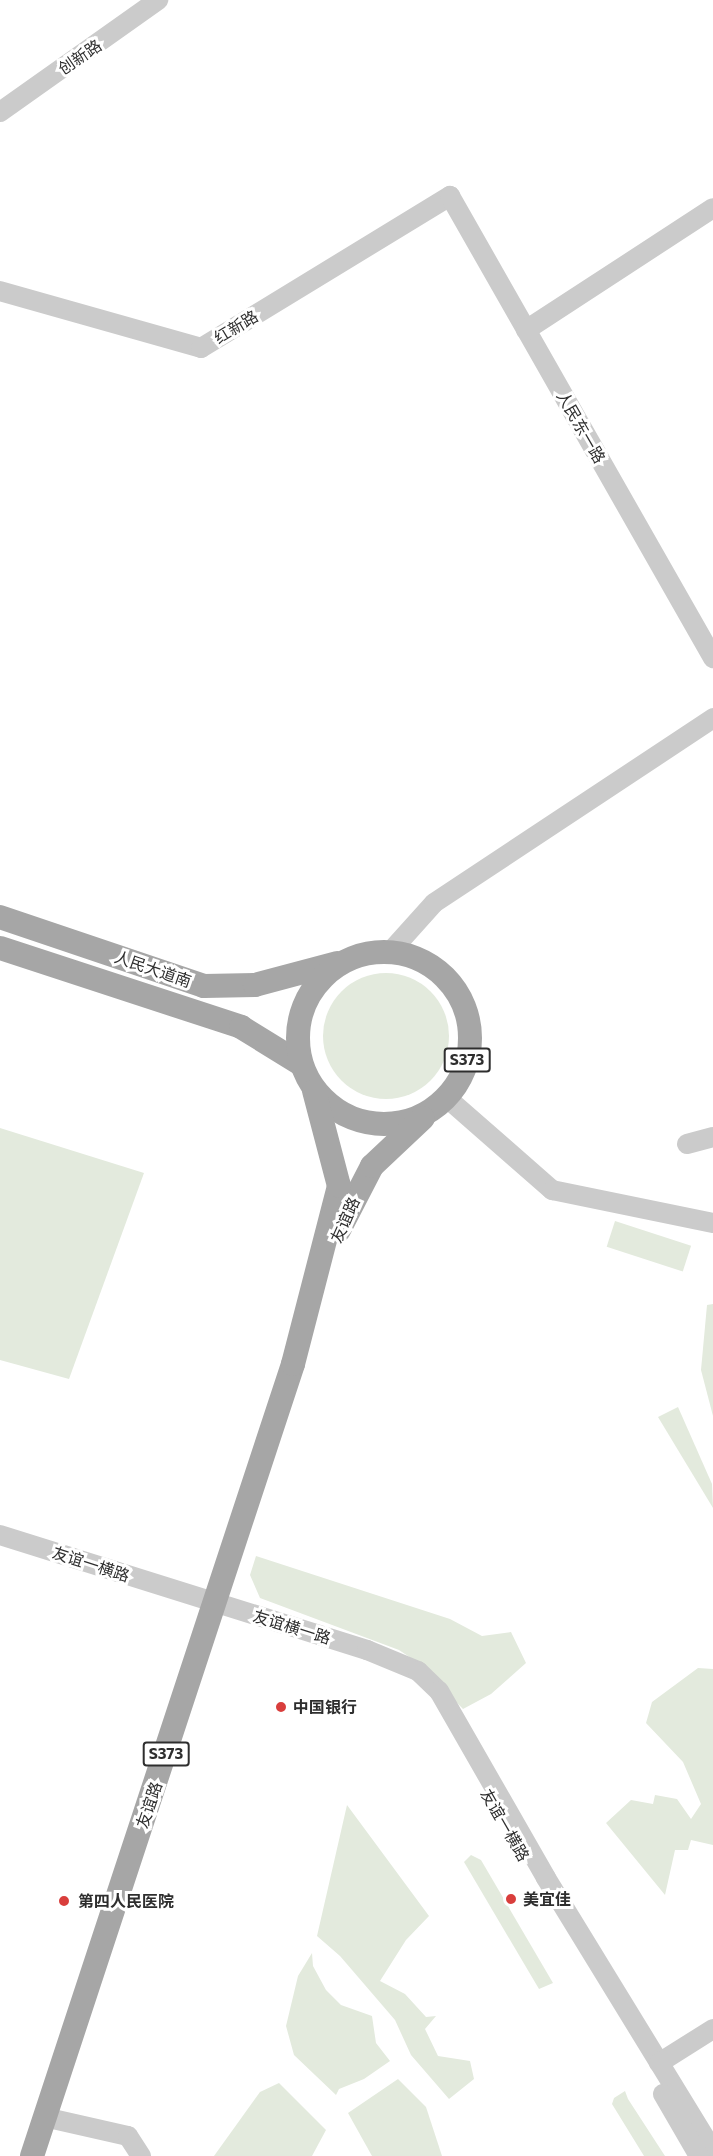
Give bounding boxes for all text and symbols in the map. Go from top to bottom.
street label: 创新路 [55,36,105,78]
street label: 红新路 [210,306,262,348]
street label: 人民东一路 [553,388,609,466]
street label: 人民大道南 [112,947,194,991]
road number: S373 [443,1048,491,1072]
street label: 友谊路 [326,1194,364,1246]
street label: 友谊一横路 [50,1543,132,1585]
street label: 友谊横一路 [251,1606,333,1648]
place label: 中国银行 [293,1697,357,1717]
marker: 中国银行 [274,1700,288,1714]
road number: S373 [142,1742,190,1766]
street label: 友谊路 [132,1779,166,1831]
street label: 友谊一横路 [477,1786,533,1864]
place label: 美宜佳 [523,1889,571,1909]
place label: 第四人民医院 [78,1891,174,1911]
marker: 第四人民医院 [55,1892,73,1910]
marker: 美宜佳 [504,1892,518,1906]

